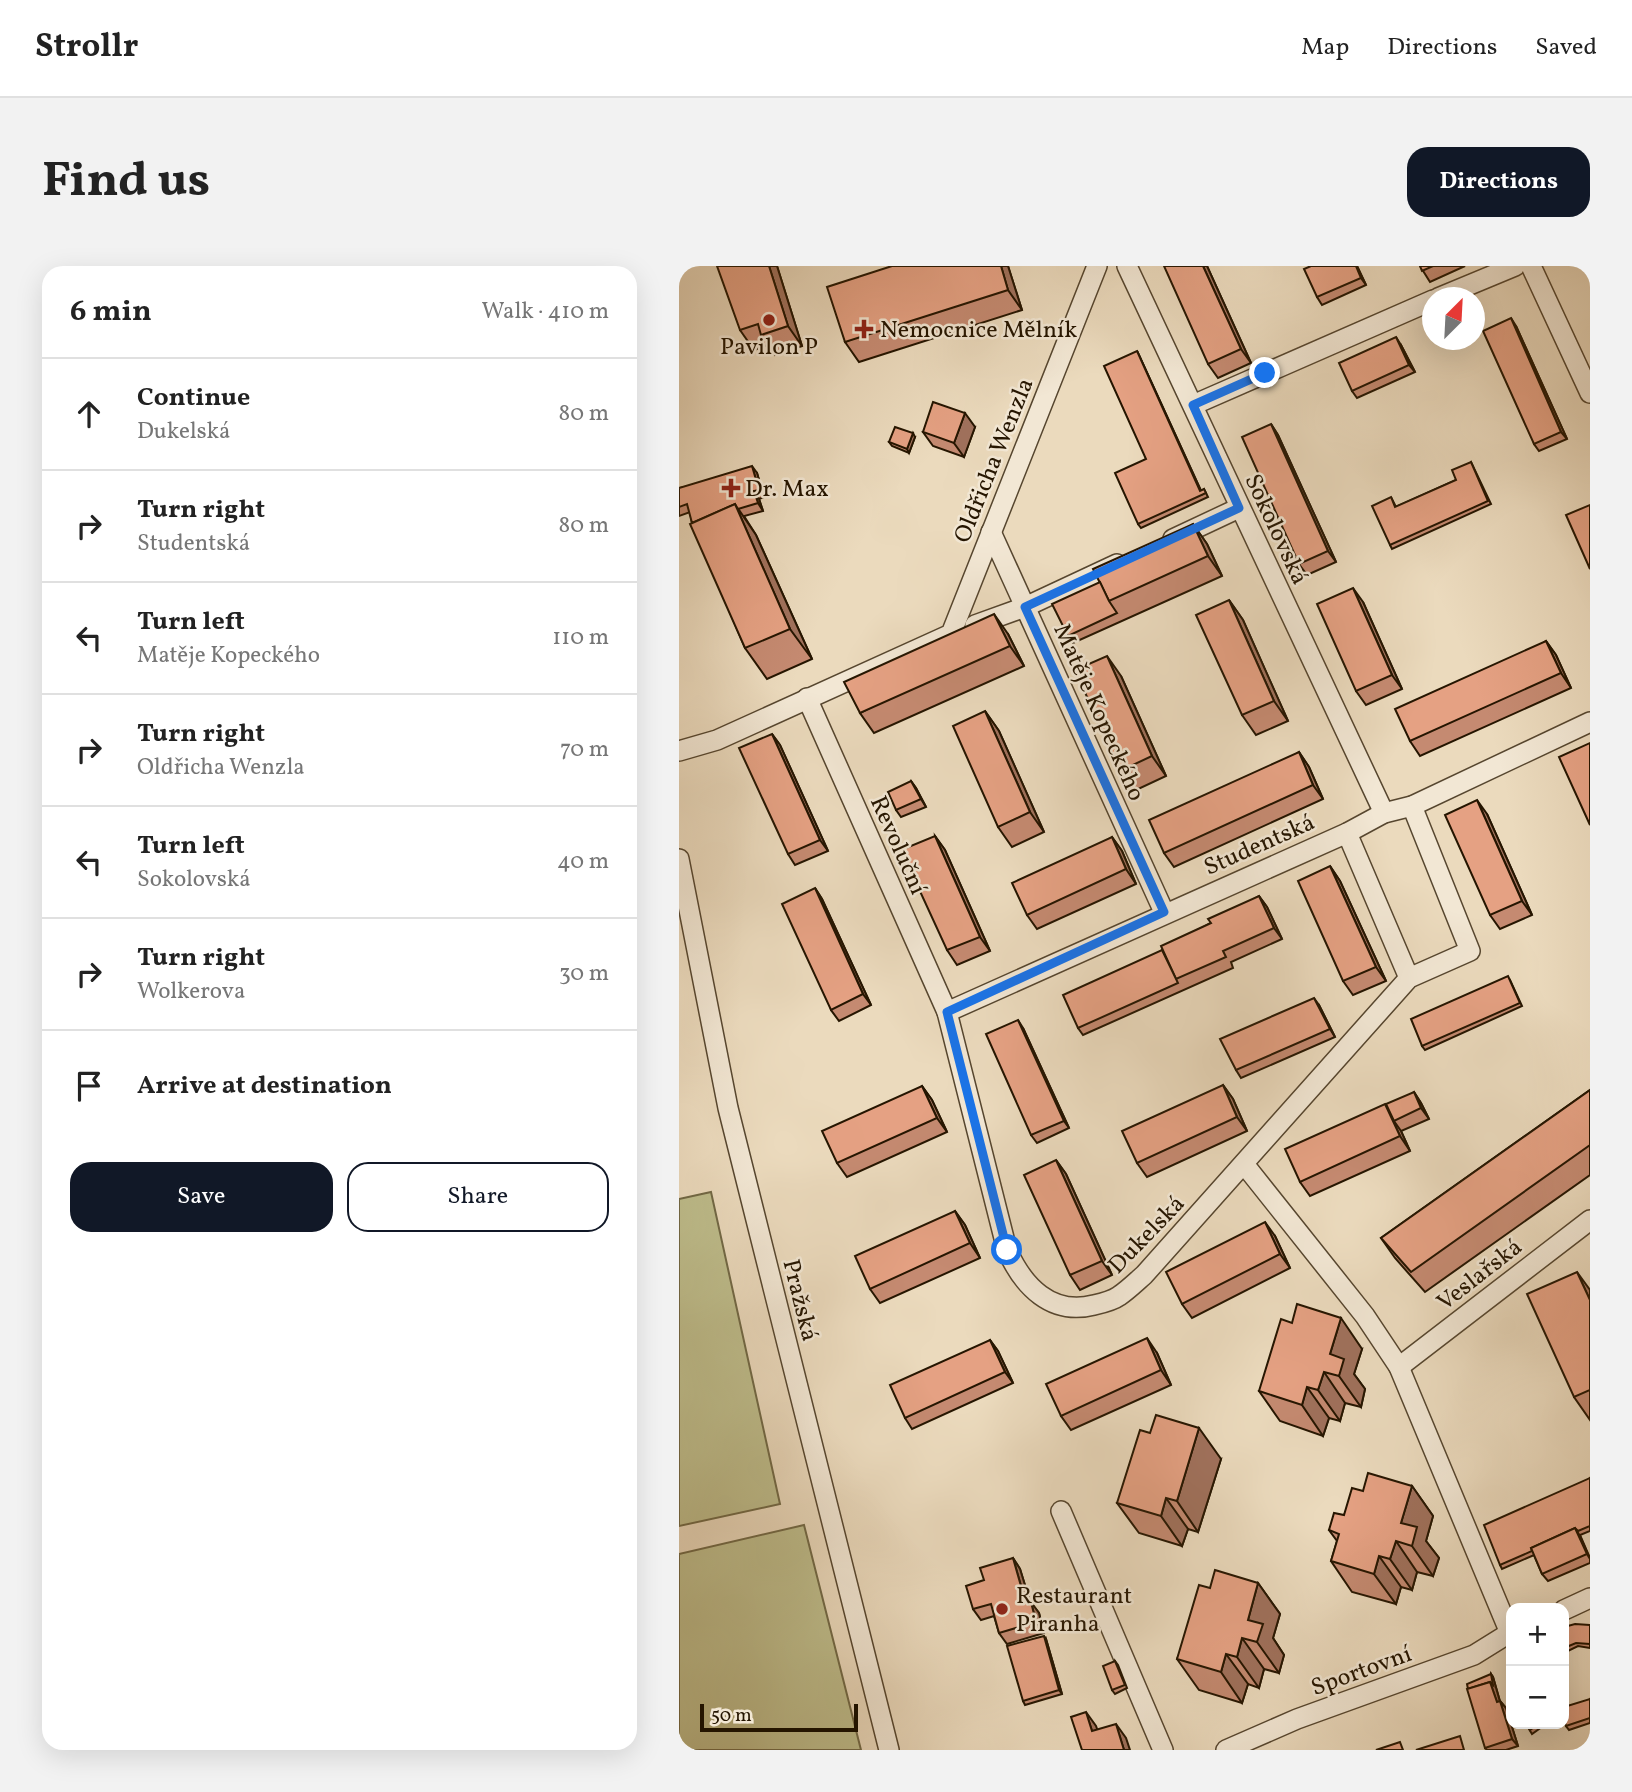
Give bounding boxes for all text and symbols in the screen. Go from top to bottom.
text: Strollr [35,25,138,71]
text: Map [1301,31,1349,65]
text: Directions [1387,31,1497,65]
text: Saved [1535,31,1597,65]
button: Directions [1407,147,1590,217]
text: Find us [42,148,210,217]
north arrow [1422,287,1485,350]
text: 6 min [70,291,152,333]
text: Walk · 410 m [482,296,609,328]
marker: Pavilon P [761,312,777,328]
place label: Nemocnice Mělník [880,314,1077,348]
marker: Nemocnice Mělník [854,319,874,339]
place label: Pavilon P [720,331,818,365]
route end [1249,357,1280,388]
street label: Oldřicha Wenzla [946,373,1043,548]
text: Continue [137,380,250,416]
icon: ahead [70,395,108,433]
text: 80 m [559,398,609,430]
text: Dukelská [137,416,231,448]
street label: Sokolovská [1235,469,1316,591]
place label: Dr. Max [745,473,829,507]
marker: Dr. Max [723,480,739,496]
text: Turn right [137,492,265,528]
icon: right [70,507,108,545]
text: 80 m [559,510,609,542]
text: Studentská [137,528,250,560]
text: Turn left [137,604,245,640]
icon: left [70,619,108,657]
street label: Matěje Kopeckého [1044,619,1153,807]
text: 110 m [552,622,609,654]
text: Matěje Kopeckého [137,640,320,672]
text: Turn right [137,716,265,752]
icon: right [70,731,108,769]
text: 70 m [560,734,609,766]
text: Oldřicha Wenzla [137,752,305,784]
street label: Revoluční [860,791,934,901]
street label: Studentská [1199,806,1321,885]
text: Turn left [137,828,245,864]
icon: left [70,843,108,881]
text: 40 m [557,846,609,878]
text: Sokolovská [137,864,251,896]
text: Turn right [137,940,265,976]
icon: right [70,955,108,993]
text: 30 m [559,958,609,990]
text: Wolkerova [137,976,245,1008]
icon: arrive [70,1067,108,1105]
text: Arrive at destination [137,1068,392,1104]
button: Save [70,1162,333,1232]
button: Share [347,1162,609,1232]
street label: Dukelská [1101,1188,1194,1282]
street label: Veslařská [1430,1231,1530,1320]
route start [991,1234,1022,1265]
street label: Pražská [772,1256,826,1345]
place label: Restaurant Piranha [1016,1580,1132,1642]
marker: Restaurant Piranha [994,1601,1010,1617]
map controls [1506,1603,1569,1729]
button: + [1506,1603,1569,1666]
street label: Sportovní [1307,1638,1417,1706]
button: − [1506,1666,1569,1729]
scale bar [700,1701,857,1733]
text: 50 m [711,1703,752,1729]

